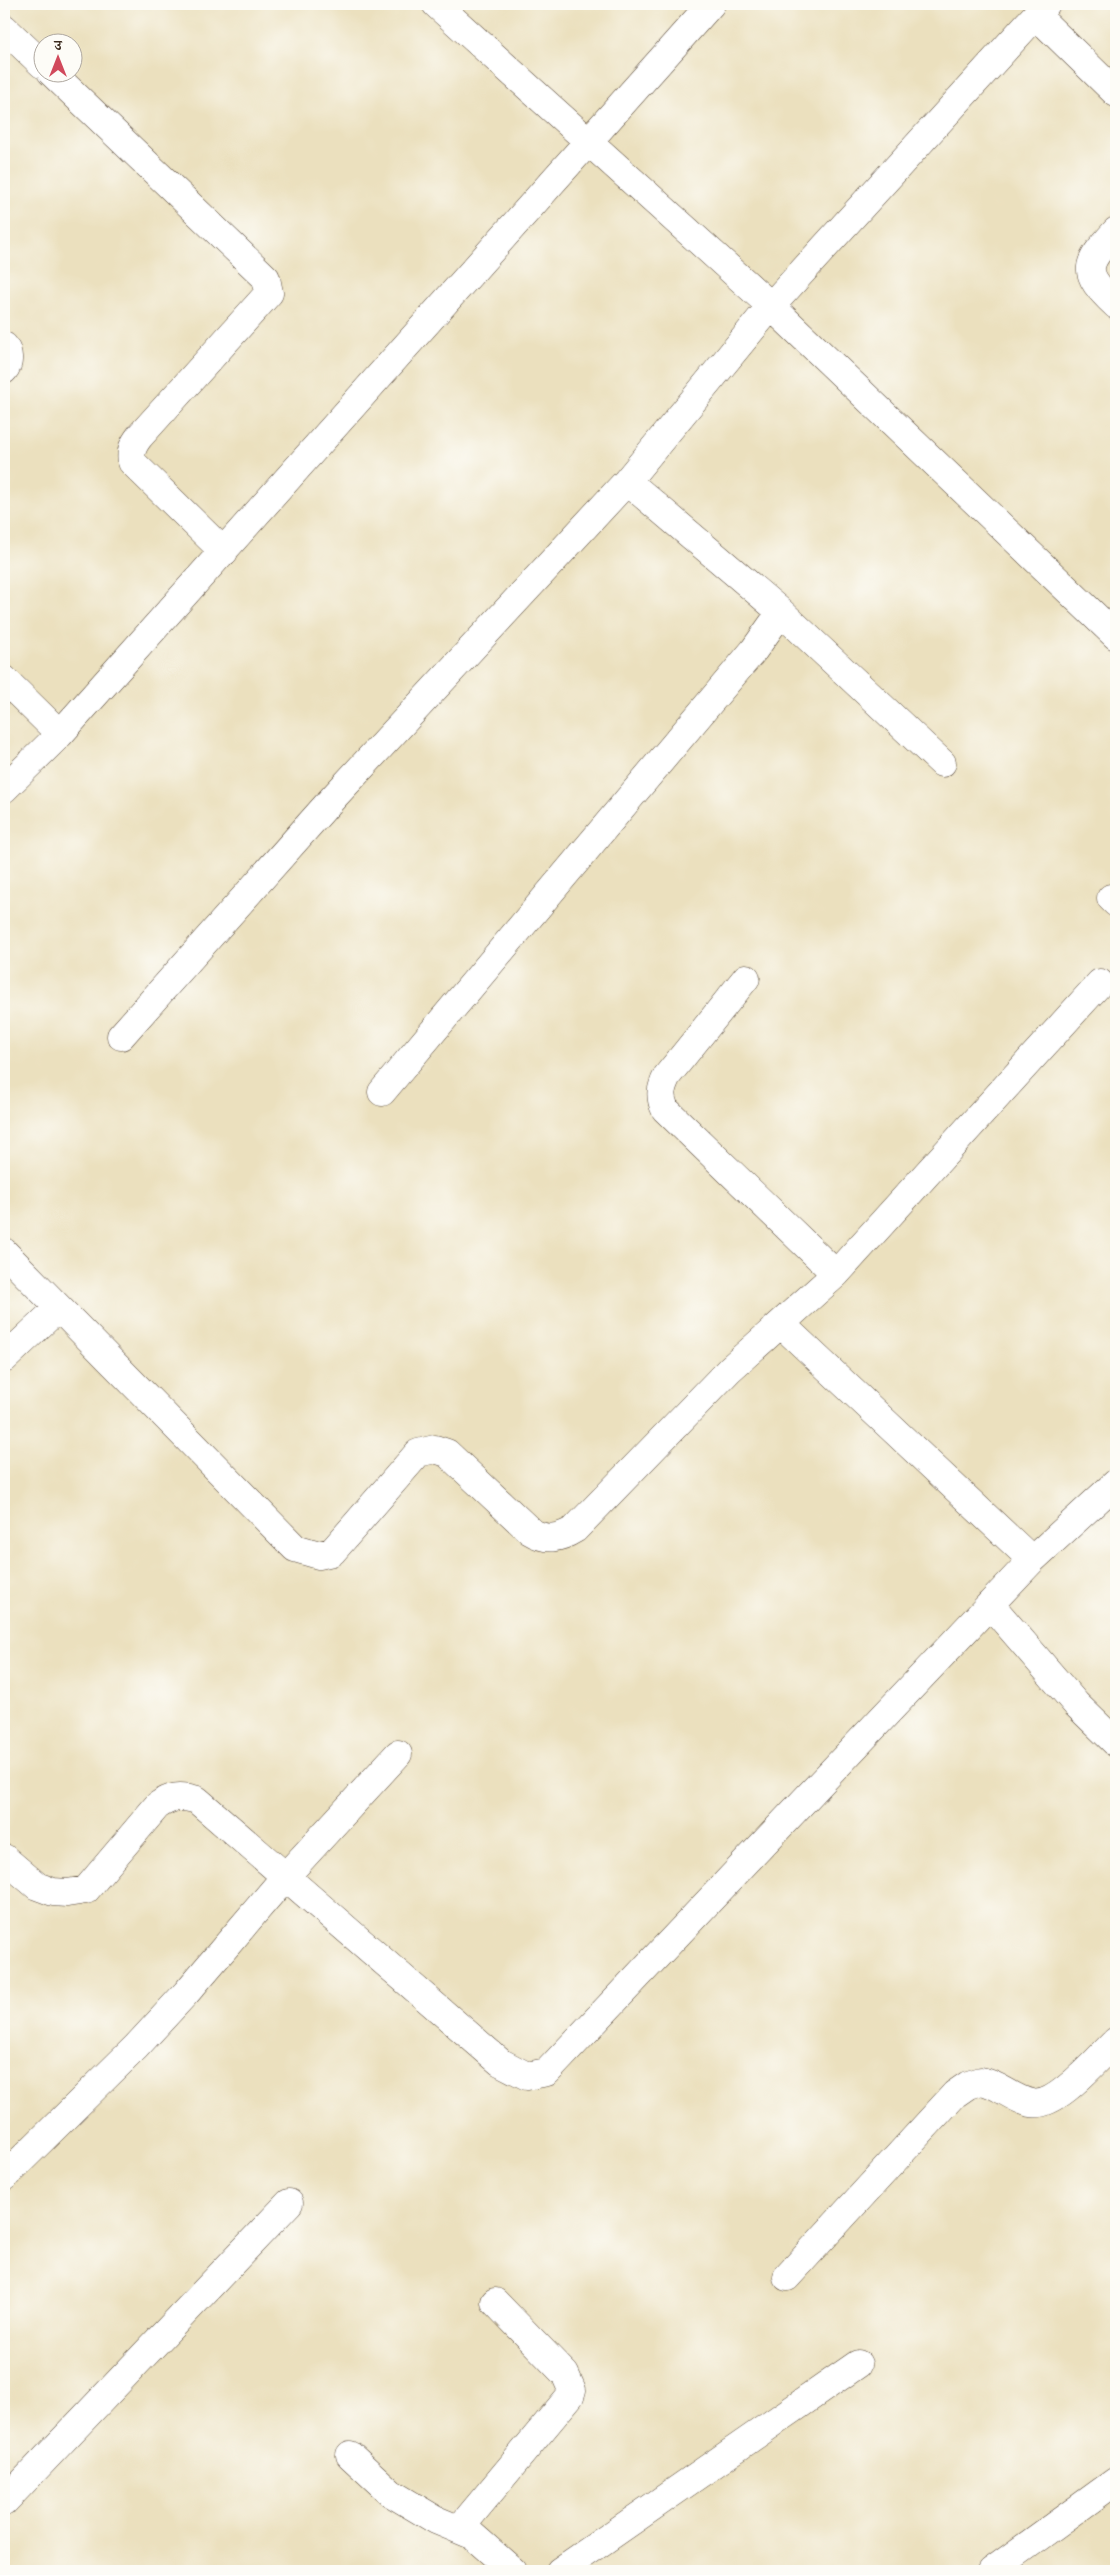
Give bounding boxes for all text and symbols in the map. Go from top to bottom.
north arrow [32,32,82,82]
text: उ [53,36,62,55]

